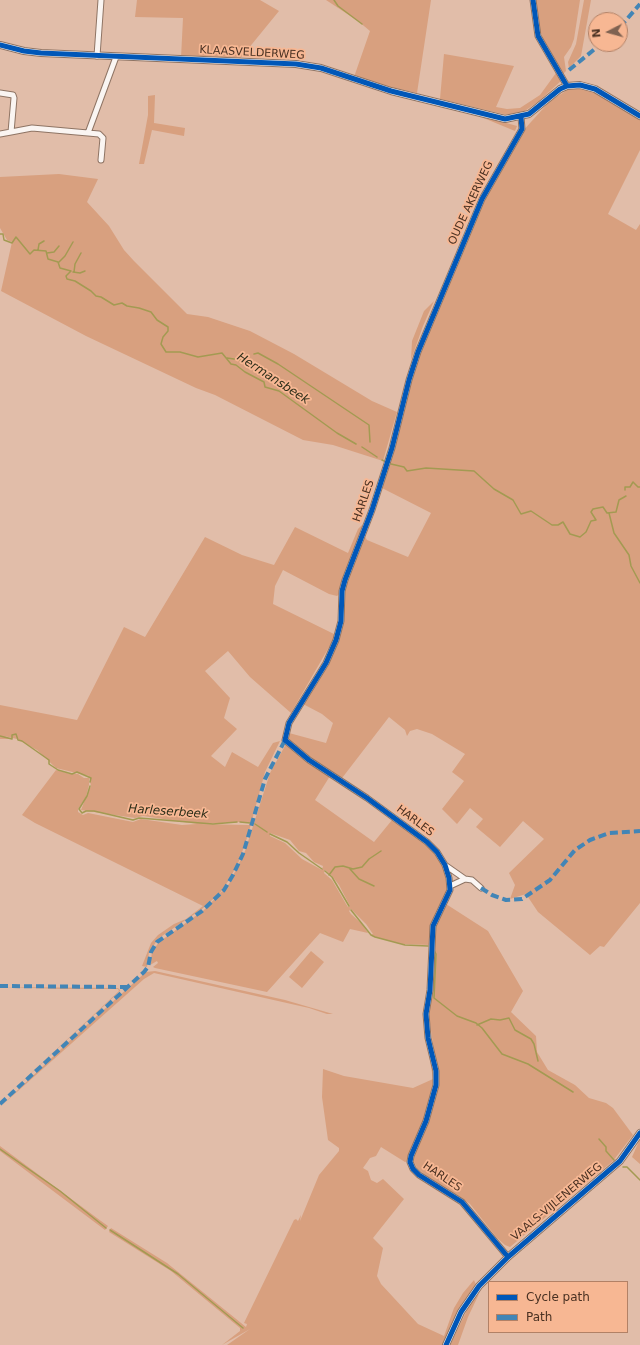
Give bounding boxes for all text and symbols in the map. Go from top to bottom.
north arrow [588,12,628,52]
text: N [590,28,604,38]
street label: KLAASVELDERWEG [199,44,305,62]
street label: OUDE AKERWEG [446,159,496,247]
water label: Hermansbeek [234,350,312,408]
street label: HARLES [351,478,377,524]
water label: Harleserbeek [128,802,208,822]
street label: HARLES [394,803,436,839]
street label: HARLES [420,1159,464,1195]
street label: VAALS-VIJLENERWEG [509,1160,605,1244]
legend [488,1281,628,1333]
text: Cycle path [526,1290,590,1304]
text: Path [526,1310,552,1324]

